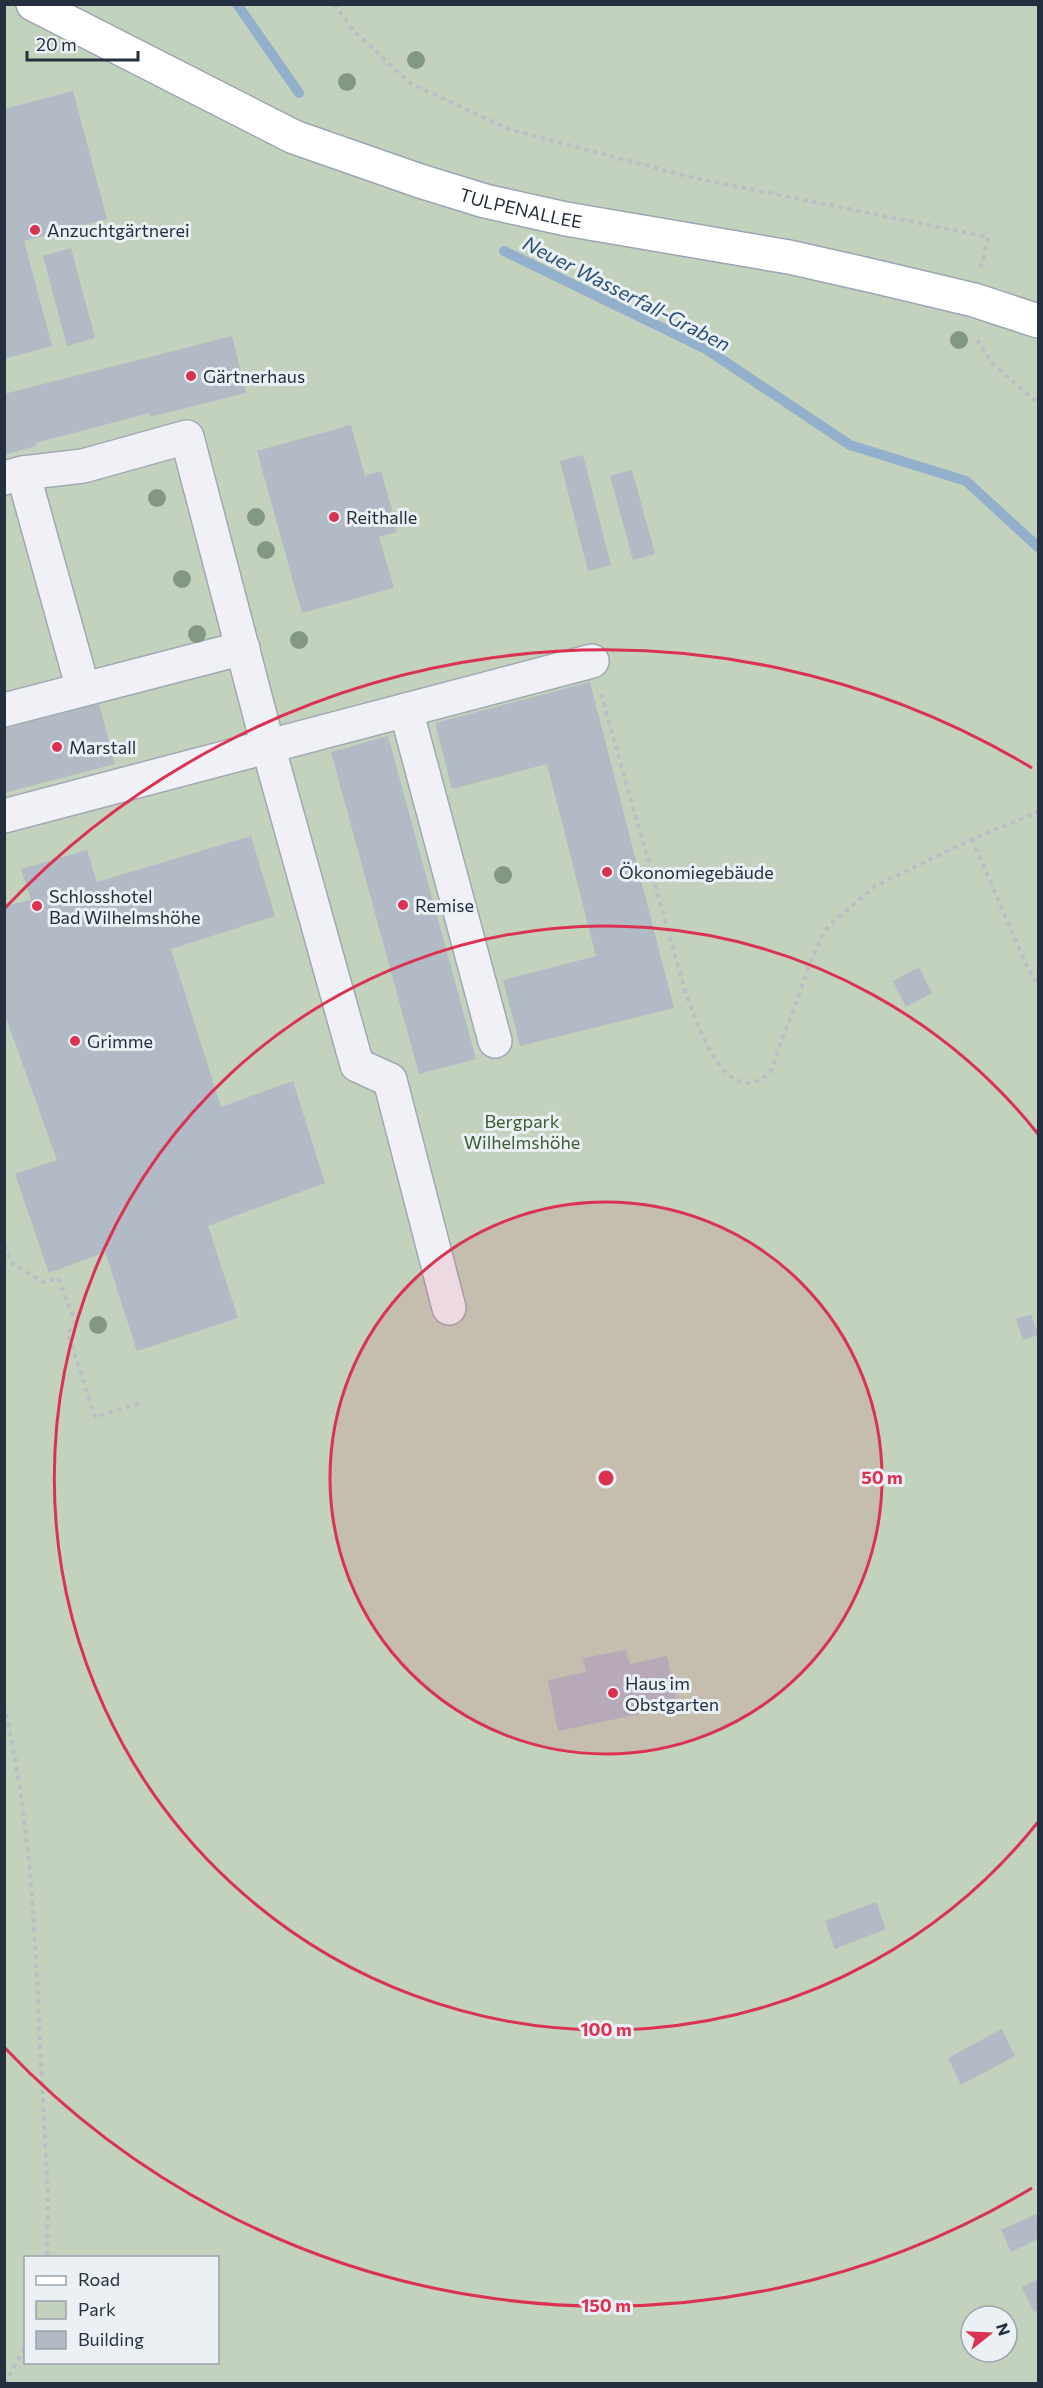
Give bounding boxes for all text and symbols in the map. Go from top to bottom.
scale bar [27,24,138,62]
text: 20 m [36,33,77,55]
street label: TULPENALLEE [457,183,584,233]
place label: Anzuchtgärtnerei [47,219,190,241]
marker: Anzuchtgärtnerei [28,223,42,237]
water label: Neuer Wasserfall-Graben [519,230,735,356]
place label: Gärtnerhaus [203,365,305,387]
marker: Gärtnerhaus [184,369,198,383]
place label: Reithalle [346,506,417,528]
marker: Reithalle [327,510,341,524]
place label: Marstall [69,736,136,758]
marker: Marstall [50,740,64,754]
place label: Ökonomiegebäude [619,861,774,883]
marker: Ökonomiegebäude [600,865,614,879]
place label: Schlosshotel Bad Wilhelmshöhe [49,885,201,928]
place label: Remise [415,894,474,916]
marker: Remise [396,898,410,912]
marker: Schlosshotel Bad Wilhelmshöhe [30,899,44,913]
place label: Grimme [87,1030,153,1052]
marker: Grimme [68,1034,82,1048]
park label: Bergpark Wilhelmshöhe [464,1110,580,1153]
text: 50 m [861,1466,903,1488]
centre of rings [596,1468,616,1488]
place label: Haus im Obstgarten [625,1672,719,1715]
marker: Haus im Obstgarten [606,1686,620,1700]
text: 100 m [580,2018,632,2040]
legend [24,2256,219,2364]
text: Road [78,2268,120,2290]
text: 150 m [581,2294,631,2316]
text: Park [78,2298,116,2320]
north arrow [959,2304,1019,2364]
text: N [993,2321,1015,2338]
text: Building [78,2328,144,2350]

